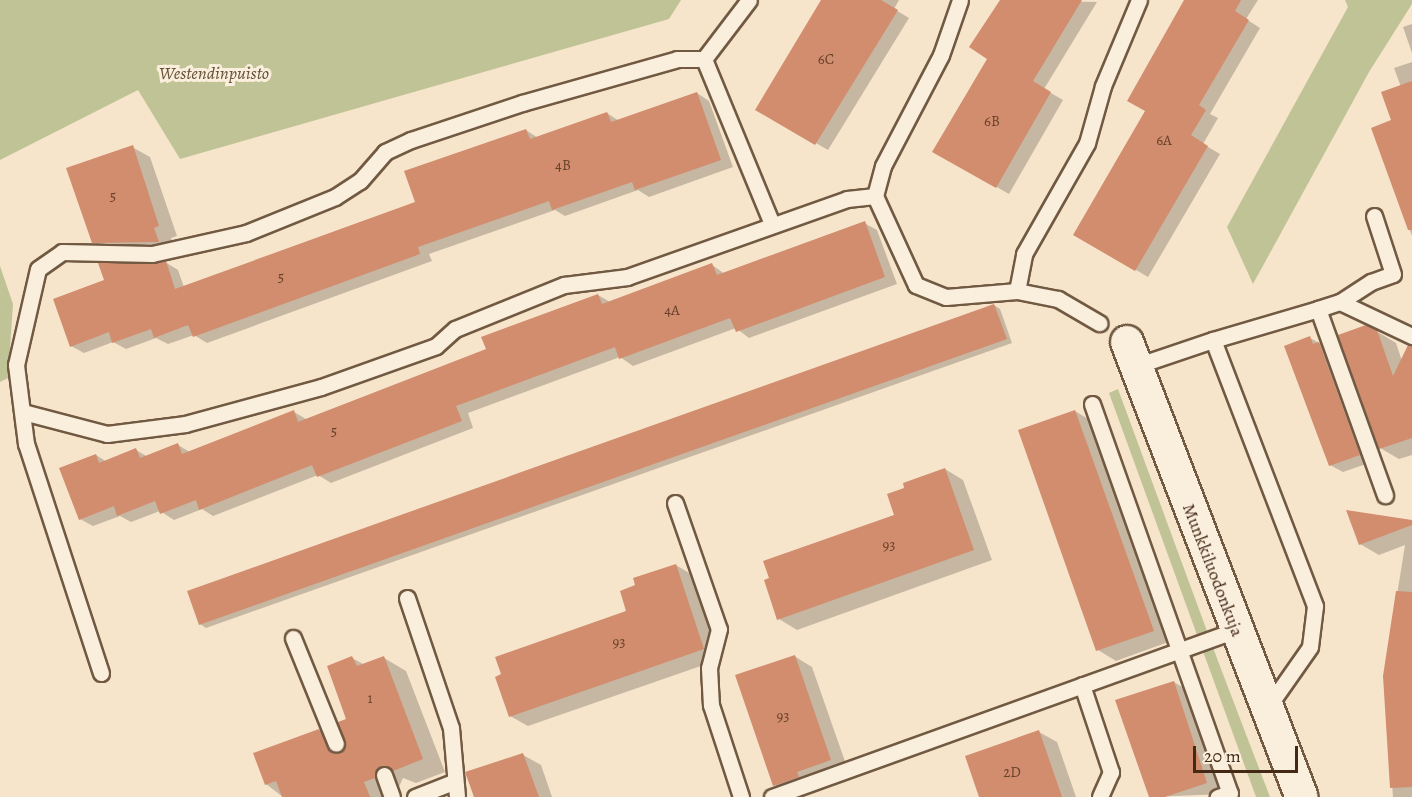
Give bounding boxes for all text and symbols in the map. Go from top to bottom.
house number: 6C [818,51,834,69]
park label: Westendinpuisto [159,62,269,84]
house number: 6B [984,113,1000,131]
house number: 6A [1156,132,1172,150]
house number: 4B [555,157,571,175]
house number: 5 [110,188,116,206]
house number: 5 [278,269,284,287]
house number: 4A [664,302,680,320]
house number: 5 [331,423,337,441]
street label: Munkkiluodonkuja [1178,500,1248,640]
house number: 93 [882,537,896,555]
house number: 93 [612,634,626,652]
house number: 1 [367,690,373,708]
house number: 93 [776,708,790,726]
scale bar [1196,734,1301,772]
text: 20 m [1204,744,1241,768]
house number: 2D [1003,764,1021,782]

